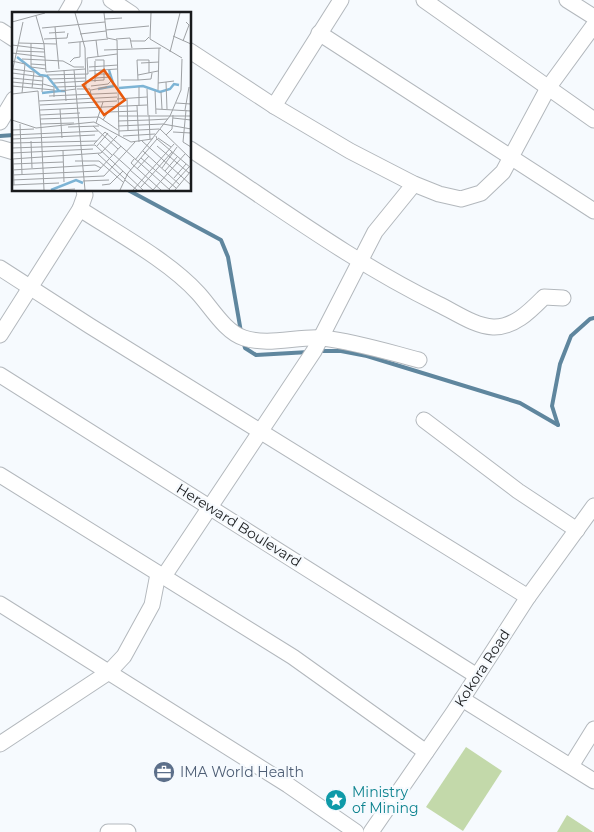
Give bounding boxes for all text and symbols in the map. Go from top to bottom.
inset map [12,12,191,191]
street label: Hereward Boulevard [173,479,305,571]
street label: Kokora Road [450,626,514,710]
office icon: IMA World Health [152,760,176,784]
place label: IMA World Health [180,763,304,781]
place label: Ministry of Mining [352,783,419,817]
place icon: Ministry of Mining [324,788,348,812]

